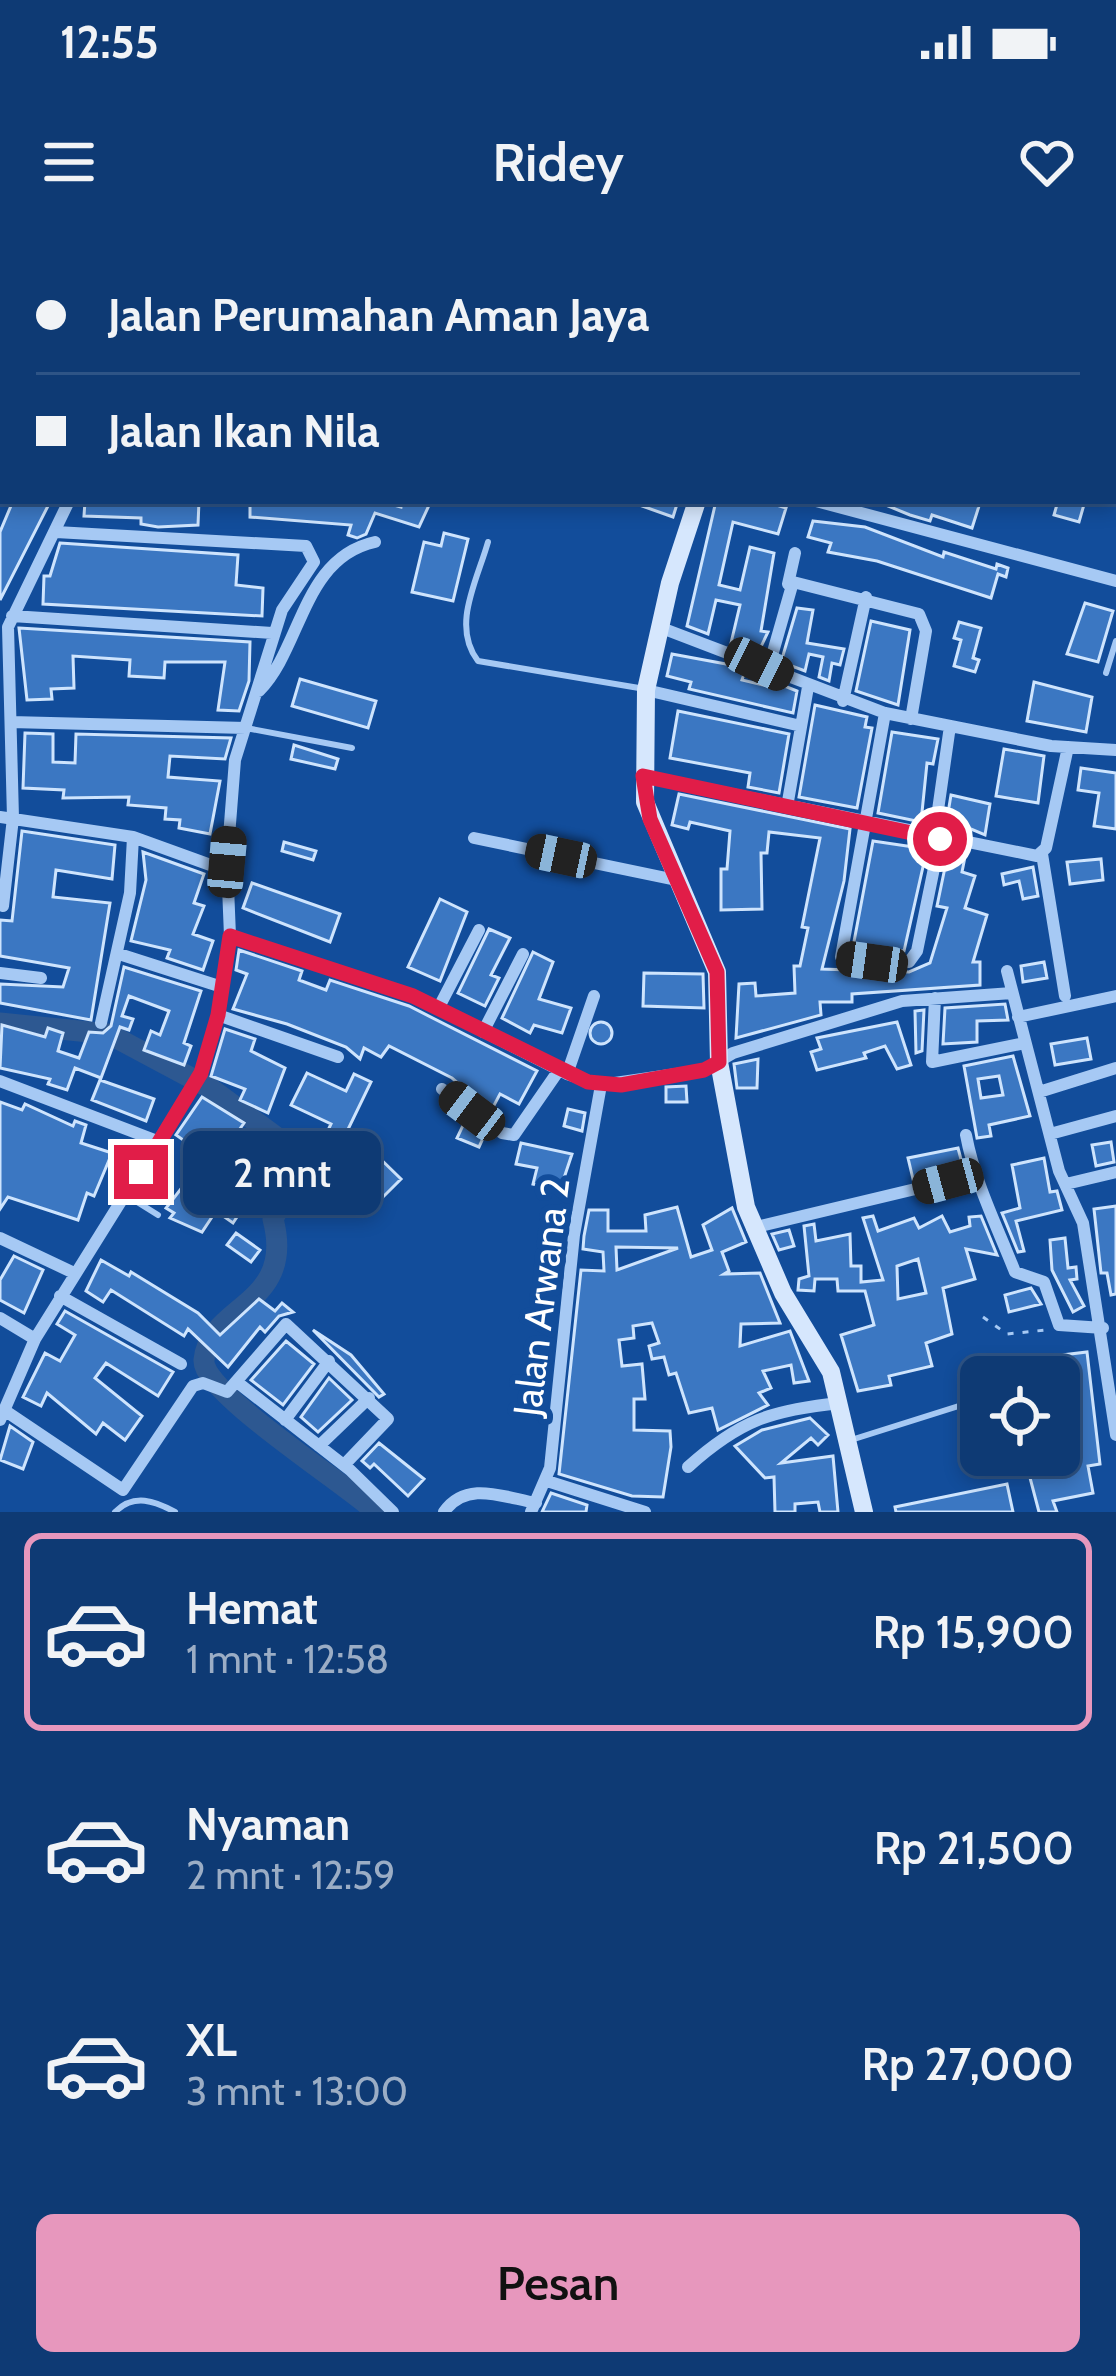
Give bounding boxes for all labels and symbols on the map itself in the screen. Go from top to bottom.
car [719,632,799,696]
route start [913,812,967,866]
car [206,825,248,899]
car [522,831,600,881]
car [834,939,910,985]
car [432,1075,512,1147]
callout: 2 mnt [183,1130,381,1214]
route end [114,1145,168,1199]
car [909,1154,987,1208]
street label: Jalan Arwana 2 [502,1175,579,1420]

